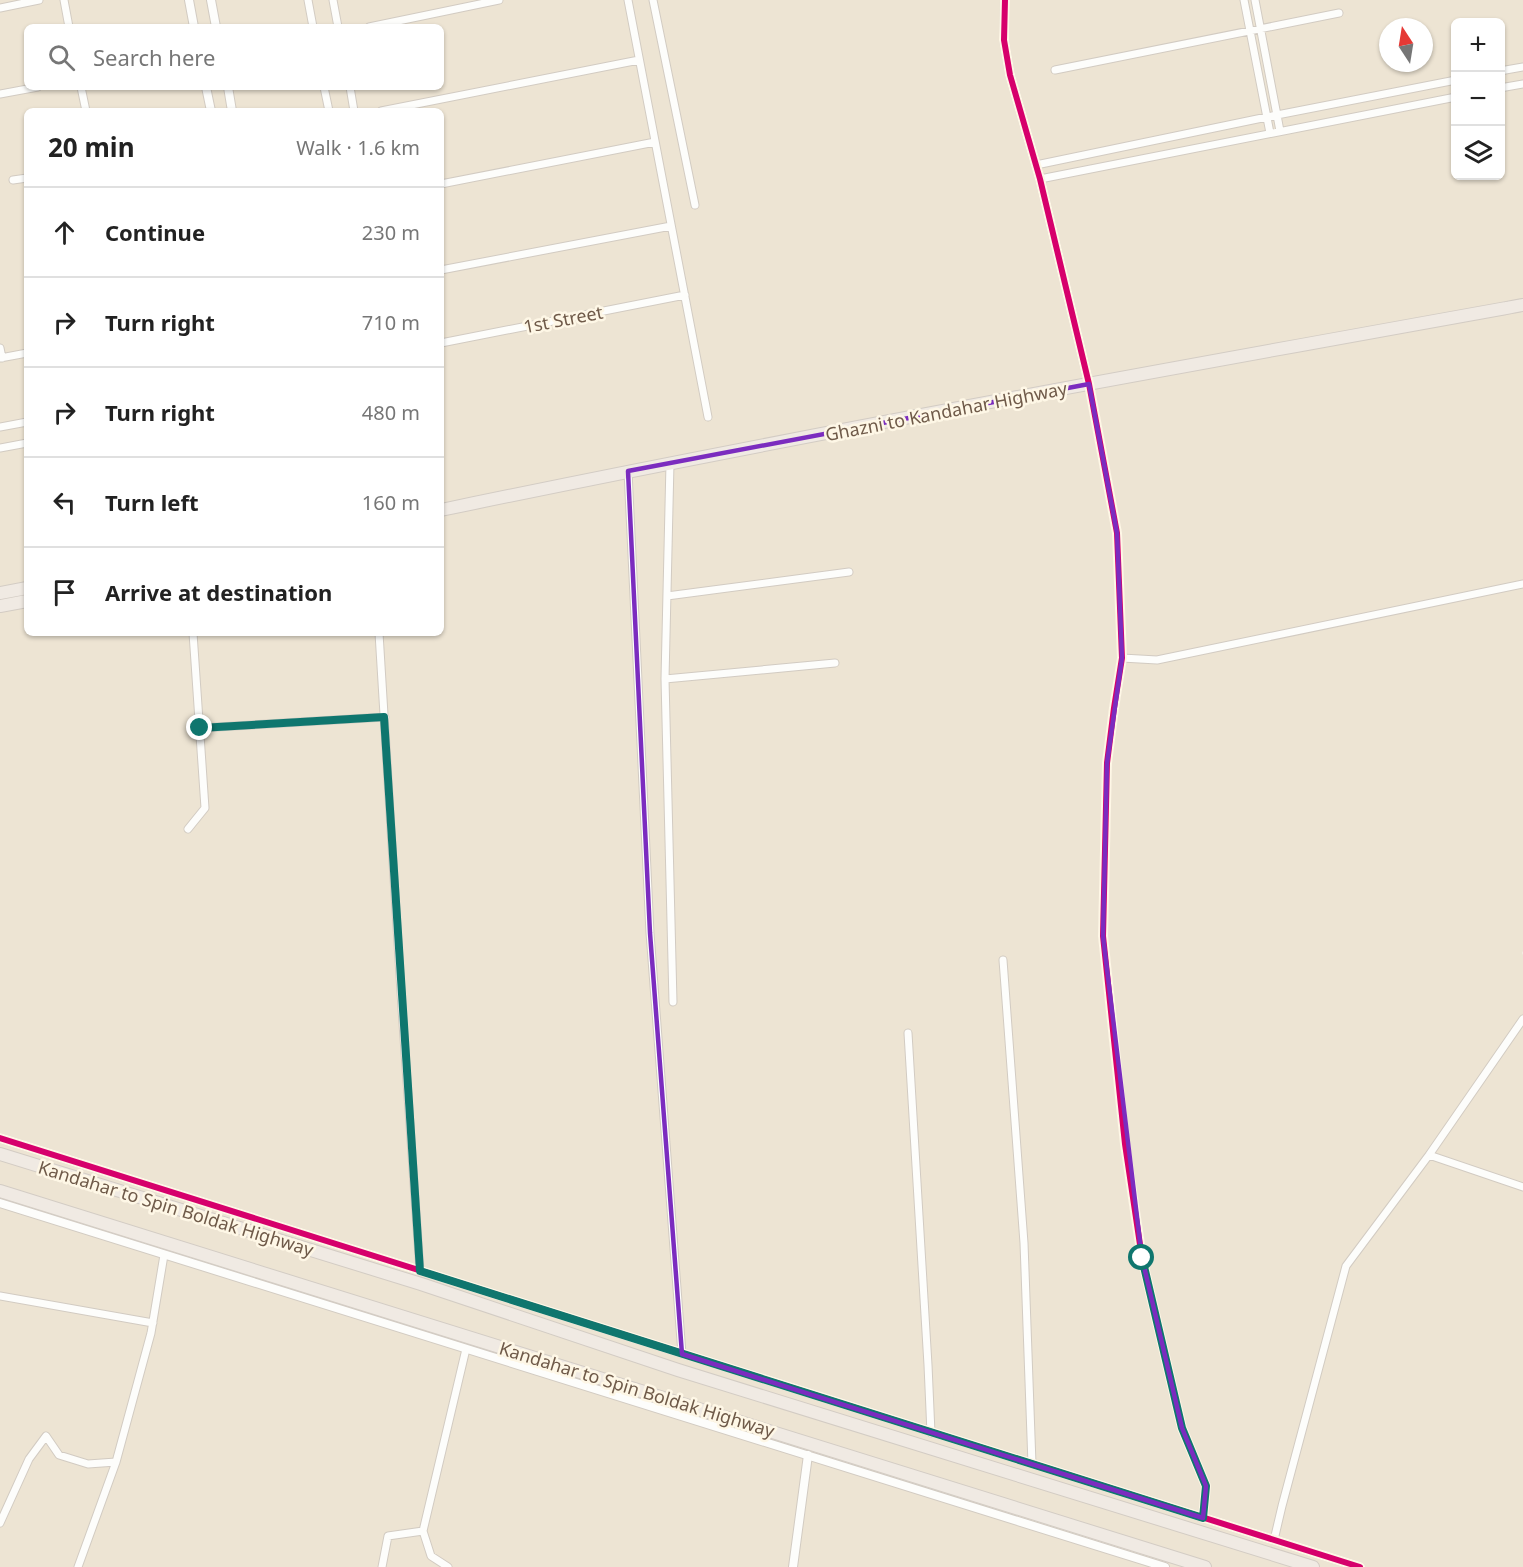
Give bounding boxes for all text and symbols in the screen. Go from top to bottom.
north arrow [1379,18,1433,72]
map controls [1451,18,1505,180]
button: + [1451,18,1505,72]
search box [24,24,444,90]
icon: search [45,41,78,74]
text: Search here [93,42,215,72]
button: − [1451,72,1505,126]
button: layers [1451,126,1505,180]
text: 20 min [48,129,135,165]
text: Walk · 1.6 km [296,134,420,161]
icon: ahead [48,216,81,249]
text: Continue [105,217,205,247]
text: 230 m [362,219,420,246]
street label: 1st Street [521,299,605,338]
icon: right [48,306,81,339]
text: Turn right [105,307,215,337]
text: 710 m [362,309,420,336]
street label: Ghazni to Kandahar Highway [823,376,1070,446]
icon: right [48,396,81,429]
text: Turn right [105,397,215,427]
text: 480 m [362,399,420,426]
icon: left [48,486,81,519]
text: Turn left [105,487,199,517]
text: 160 m [362,489,420,516]
icon: arrive [48,576,81,609]
text: Arrive at destination [105,577,332,607]
route end [186,714,212,740]
street label: Kandahar to Spin Boldak Highway [35,1155,317,1262]
route start [1128,1244,1154,1270]
street label: Kandahar to Spin Boldak Highway [496,1336,778,1443]

